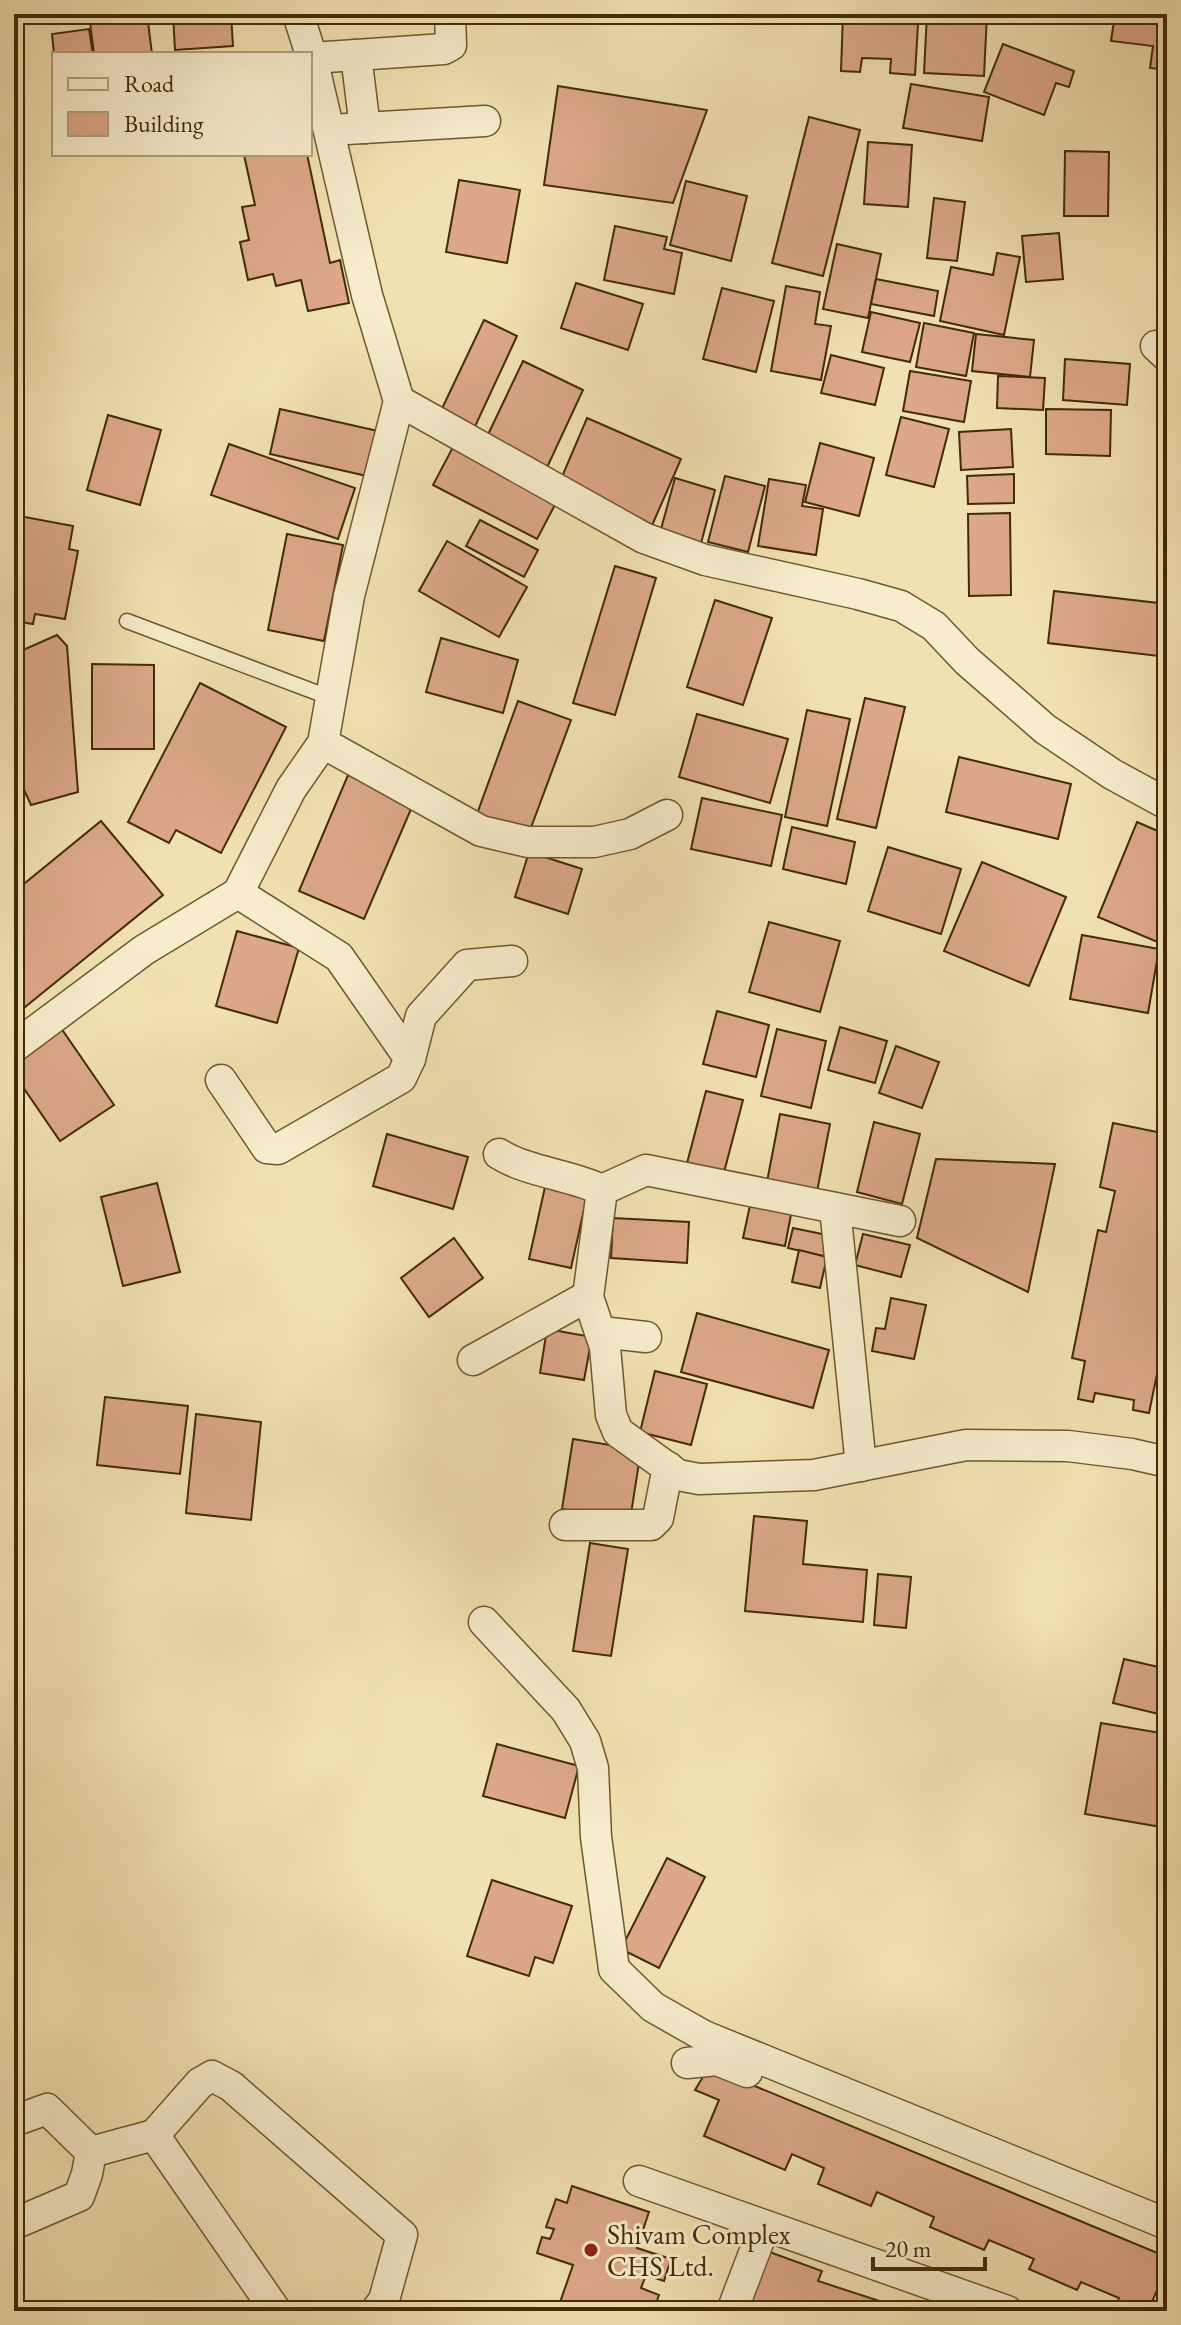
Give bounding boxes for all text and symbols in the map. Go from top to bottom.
legend [52,52,312,156]
text: Road [124,68,175,99]
text: Building [124,108,204,139]
place label: Shivam Complex CHS Ltd. [607,2216,791,2284]
scale bar [873,2221,985,2271]
text: 20 m [885,2233,932,2264]
marker: Shivam Complex CHS Ltd. [582,2241,600,2259]

